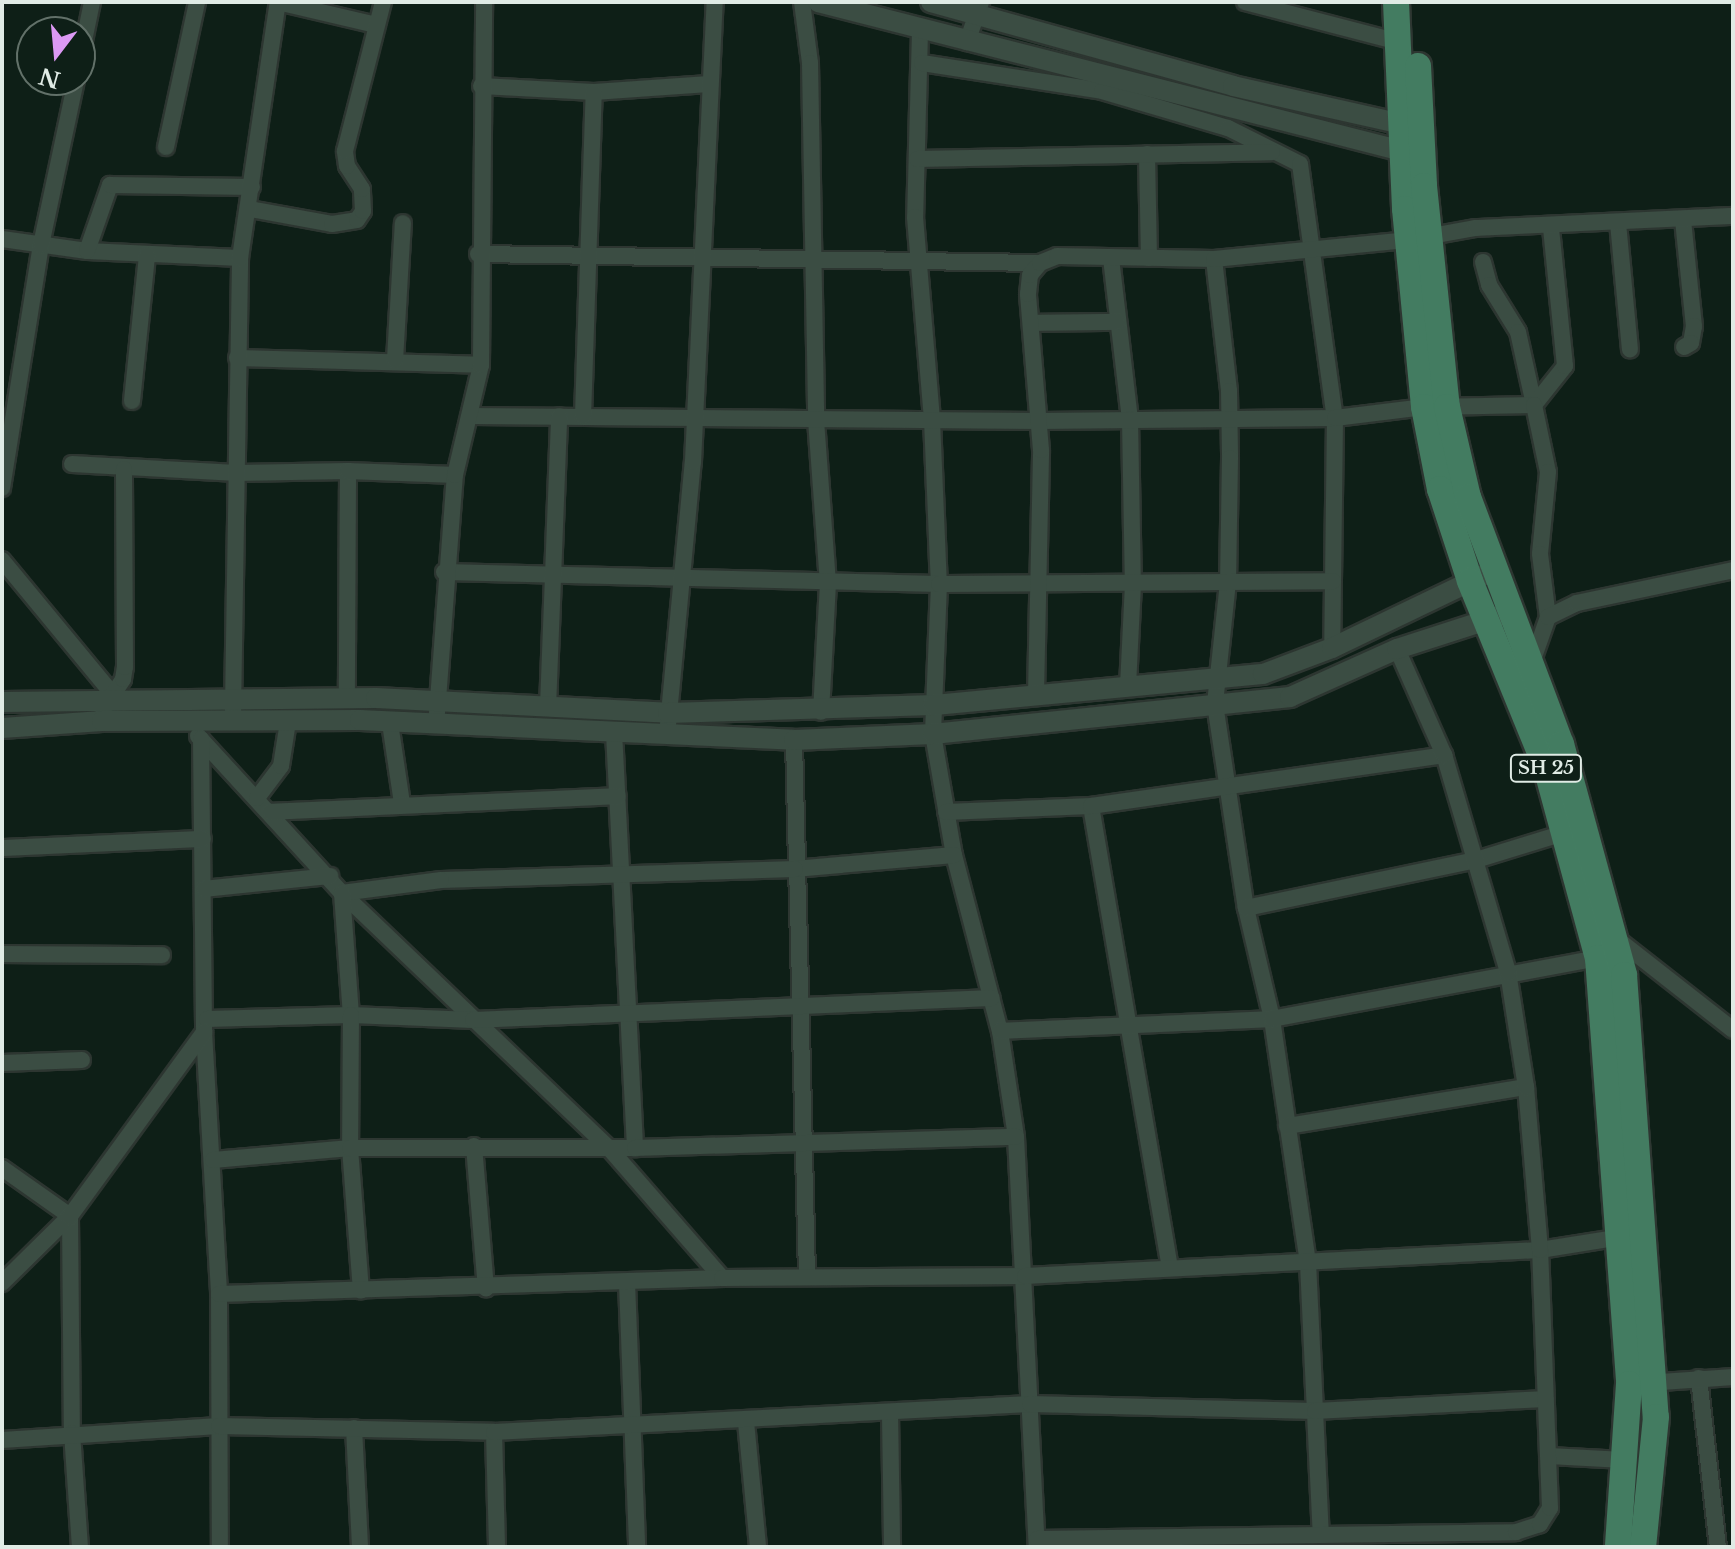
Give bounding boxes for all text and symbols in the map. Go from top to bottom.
north arrow [16,16,96,96]
text: N [36,62,63,93]
road number: SH 25 [1508,754,1584,782]

